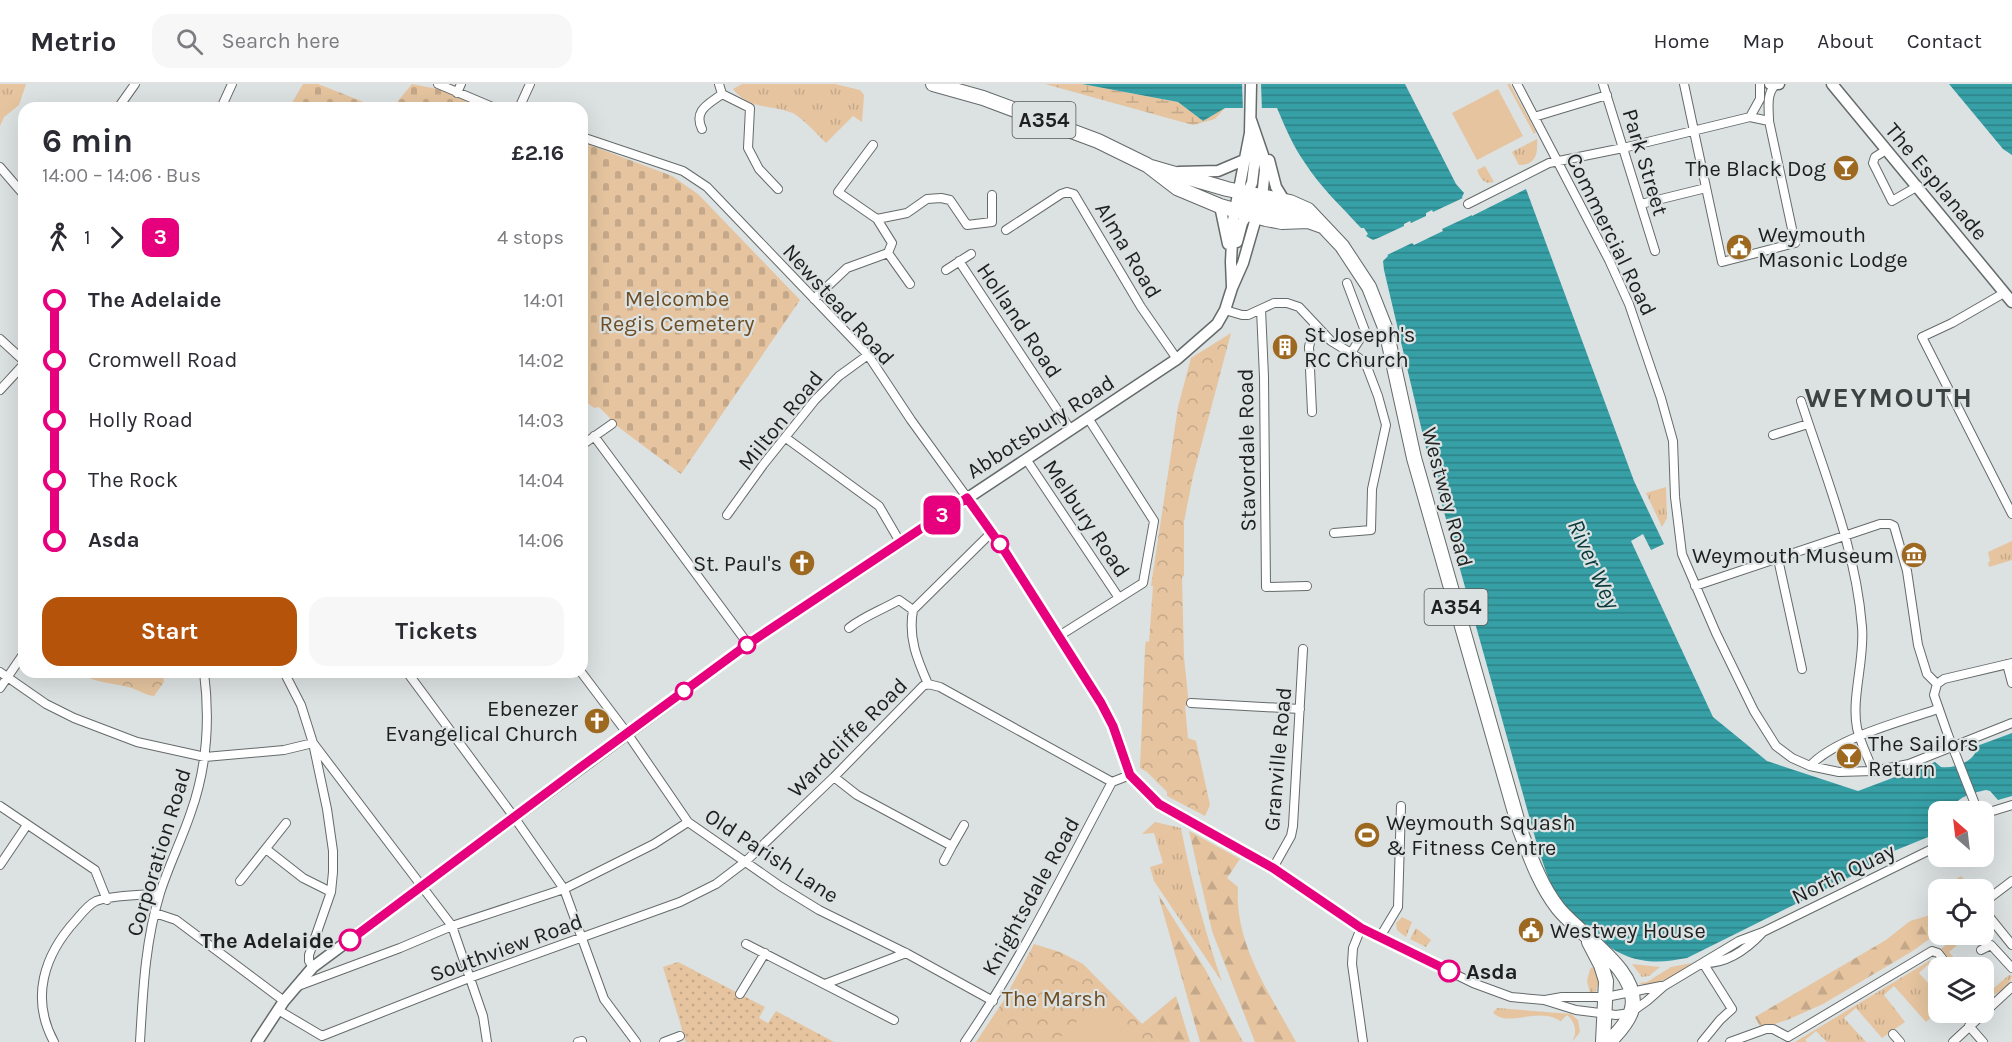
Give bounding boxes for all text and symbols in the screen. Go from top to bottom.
search box [152,14,572,68]
text: Metrio [30,25,116,58]
icon: search [173,25,206,58]
text: Search here [221,28,340,54]
text: Home [1654,29,1710,53]
text: Map [1743,29,1784,53]
text: About [1817,29,1874,53]
text: Contact [1907,29,1982,53]
road number: A354 [1012,102,1076,138]
street label: Park Street [1616,106,1674,219]
street label: The Esplanade [1879,118,1993,246]
text: 6 min [42,122,133,160]
text: £2.16 [512,140,564,166]
street label: Commercial Road [1560,149,1662,320]
bar icon: The Black Dog [1831,153,1861,183]
place label: The Black Dog [1685,156,1827,182]
text: 14:00 – 14:06 · Bus [42,164,201,187]
street label: Alma Road [1089,198,1167,303]
icon: walk [42,221,75,254]
icon: forward [100,221,133,254]
place label: Weymouth Masonic Lodge [1758,222,1908,273]
text: 3 [154,225,167,249]
text: 1 [84,226,91,249]
text: 4 stops [497,226,564,249]
public building icon: Weymouth Masonic Lodge [1724,232,1754,262]
street label: Newstead Road [777,239,900,371]
street label: Holland Road [971,258,1067,383]
park label: Melcombe Regis Cemetery [600,286,754,337]
text: The Adelaide [88,287,222,313]
text: 14:01 [523,289,564,312]
place label: St Joseph's RC Church [1304,322,1415,373]
building icon: St Joseph's RC Church [1270,332,1300,362]
text: Cromwell Road [88,347,237,373]
text: 14:02 [518,349,564,372]
street label: Milton Road [733,366,829,476]
street label: Stavordale Road [1233,368,1261,532]
street label: Abbotsbury Road [962,369,1119,484]
district label: WEYMOUTH [1805,381,1973,414]
text: Holly Road [88,407,193,433]
text: 14:03 [518,409,564,432]
street label: Westwey Road [1416,425,1478,570]
street label: Melbury Road [1037,455,1135,582]
text: The Rock [88,467,178,493]
text: 14:04 [519,469,564,492]
line badge: 3 [922,496,962,534]
text: 3 [935,503,949,527]
water label: River Wey [1562,515,1626,614]
text: Asda [88,527,140,553]
text: 14:06 [518,529,564,552]
unlabelled marker [991,535,1009,553]
museum icon: Weymouth Museum [1899,540,1929,570]
place label: Weymouth Museum [1692,543,1894,569]
church icon: St. Paul's [787,548,817,578]
place label: St. Paul's [693,551,782,577]
road number: A354 [1424,589,1488,625]
button: Start [42,597,297,666]
button: Tickets [309,597,564,666]
unlabelled marker [738,636,756,654]
street label: Wardcliffe Road [783,673,913,803]
unlabelled marker [675,682,693,700]
street label: Granville Road [1259,686,1297,832]
place label: Ebenezer Evangelical Church [385,696,578,747]
church icon: Ebenezer Evangelical Church [582,706,612,736]
place label: The Sailors Return [1868,731,1978,782]
bar icon: The Sailors Return [1834,741,1864,771]
street label: Corporation Road [121,765,197,939]
north arrow [1928,801,1994,867]
map controls [1928,801,1994,1023]
street label: Old Parish Lane [700,803,843,909]
place label: Weymouth Squash & Fitness Centre [1386,810,1576,861]
street label: Knightsdale Road [977,813,1085,980]
sports icon: Weymouth Squash & Fitness Centre [1352,820,1382,850]
street label: North Quay [1787,838,1899,910]
button: locate [1928,879,1994,945]
street label: Southview Road [426,908,586,988]
public building icon: Westwey House [1516,915,1546,945]
place label: Westwey House [1550,918,1706,944]
place label: The Adelaide [200,928,334,954]
marker: The Adelaide [339,929,361,951]
button: layers [1928,957,1994,1023]
place label: Asda [1466,959,1518,985]
marker: Asda [1438,960,1460,982]
park label: The Marsh [1002,986,1106,1012]

